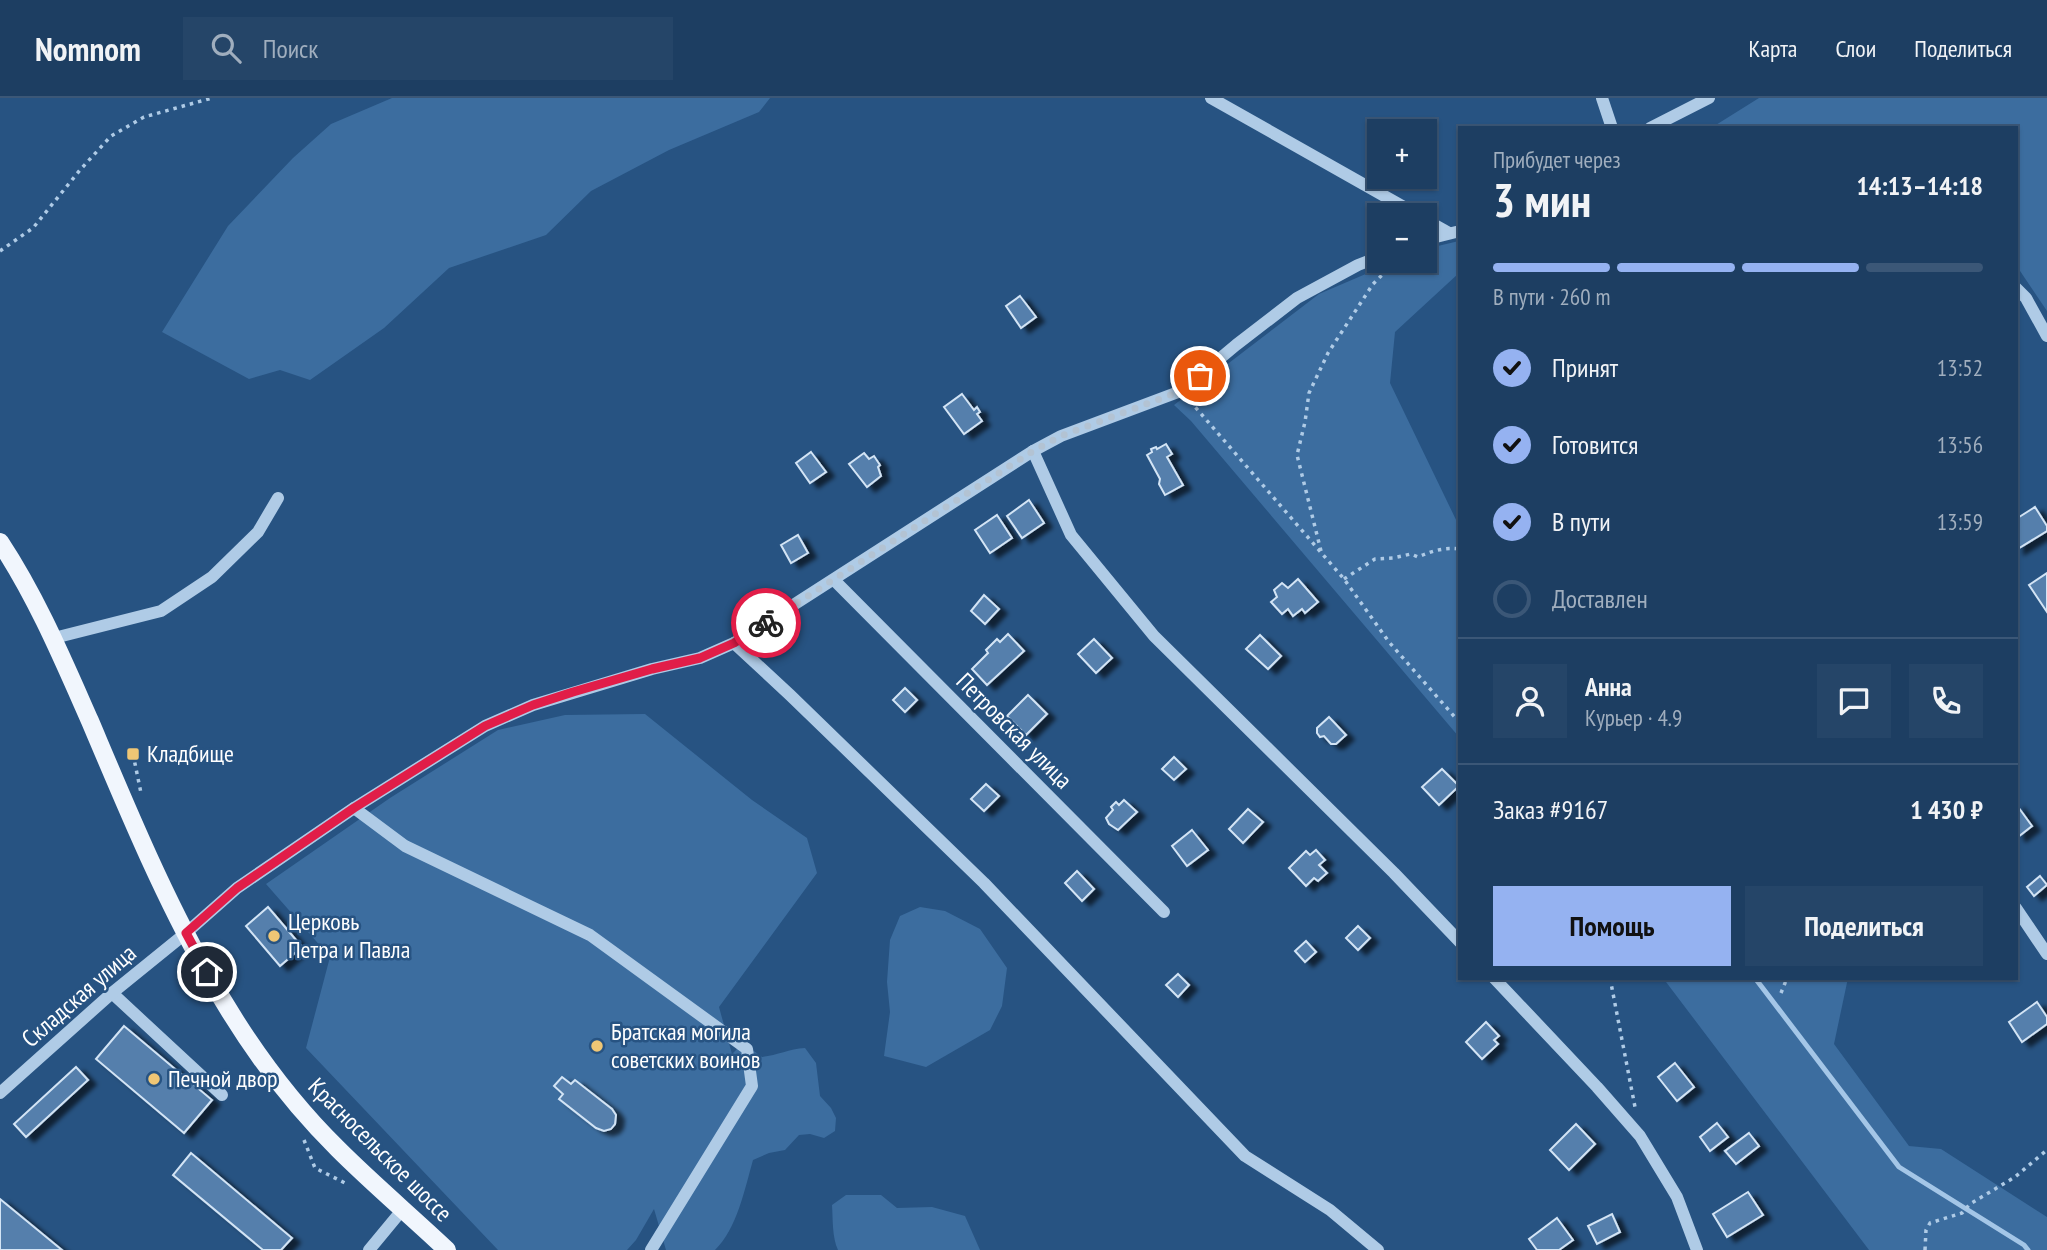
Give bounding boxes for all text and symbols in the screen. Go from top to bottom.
search box [183,17,673,80]
text: Nomnom [35,27,141,70]
icon: search [207,29,245,67]
text: Поиск [263,32,318,65]
text: Карта [1749,33,1797,64]
text: Слои [1835,33,1876,64]
text: Поделиться [1914,33,2012,64]
map controls [1367,119,1437,273]
button: + [1367,119,1437,189]
text: Прибудет через [1493,145,1621,174]
text: 14:13–14:18 [1856,169,1983,202]
text: 3 мин [1493,170,1591,230]
button: − [1367,203,1437,273]
text: В пути · 260 m [1493,282,1610,311]
pin [1170,346,1230,406]
icon: check [1493,349,1531,387]
text: Принят [1552,351,1618,384]
text: 13:52 [1937,353,1983,382]
icon: bag [1181,357,1219,395]
icon: check [1493,426,1531,464]
text: Готовится [1552,428,1638,461]
text: 13:56 [1937,430,1983,459]
icon: check [1493,503,1531,541]
text: В пути [1552,505,1611,538]
text: 13:59 [1937,507,1983,536]
text: Доставлен [1552,582,1648,615]
courier [731,588,801,658]
icon: bike [747,604,785,642]
button: person [1493,664,1567,738]
button: chat [1817,664,1891,738]
button: phone [1909,664,1983,738]
street label: Петровская улица [950,666,1079,795]
text: Анна [1585,670,1632,703]
text: Курьер · 4.9 [1585,703,1682,732]
place label: Кладбище [147,738,234,769]
marker: Кладбище [125,746,141,762]
text: Заказ #9167 [1493,793,1608,826]
text: 1 430 ₽ [1910,793,1983,826]
button: Помощь [1493,886,1731,966]
button: Поделиться [1745,886,1983,966]
place label: Церковь Петра и Павла [288,906,410,965]
marker: Церковь Петра и Павла [266,928,282,944]
street label: Складская улица [15,937,142,1054]
pin [177,942,237,1002]
icon: home [188,953,226,991]
place label: Братская могила советских воинов [611,1016,760,1075]
marker: Братская могила советских воинов [589,1038,605,1054]
place label: Печной двор [168,1063,277,1094]
marker: Печной двор [146,1071,162,1087]
street label: Красносельское шоссе [302,1071,459,1228]

